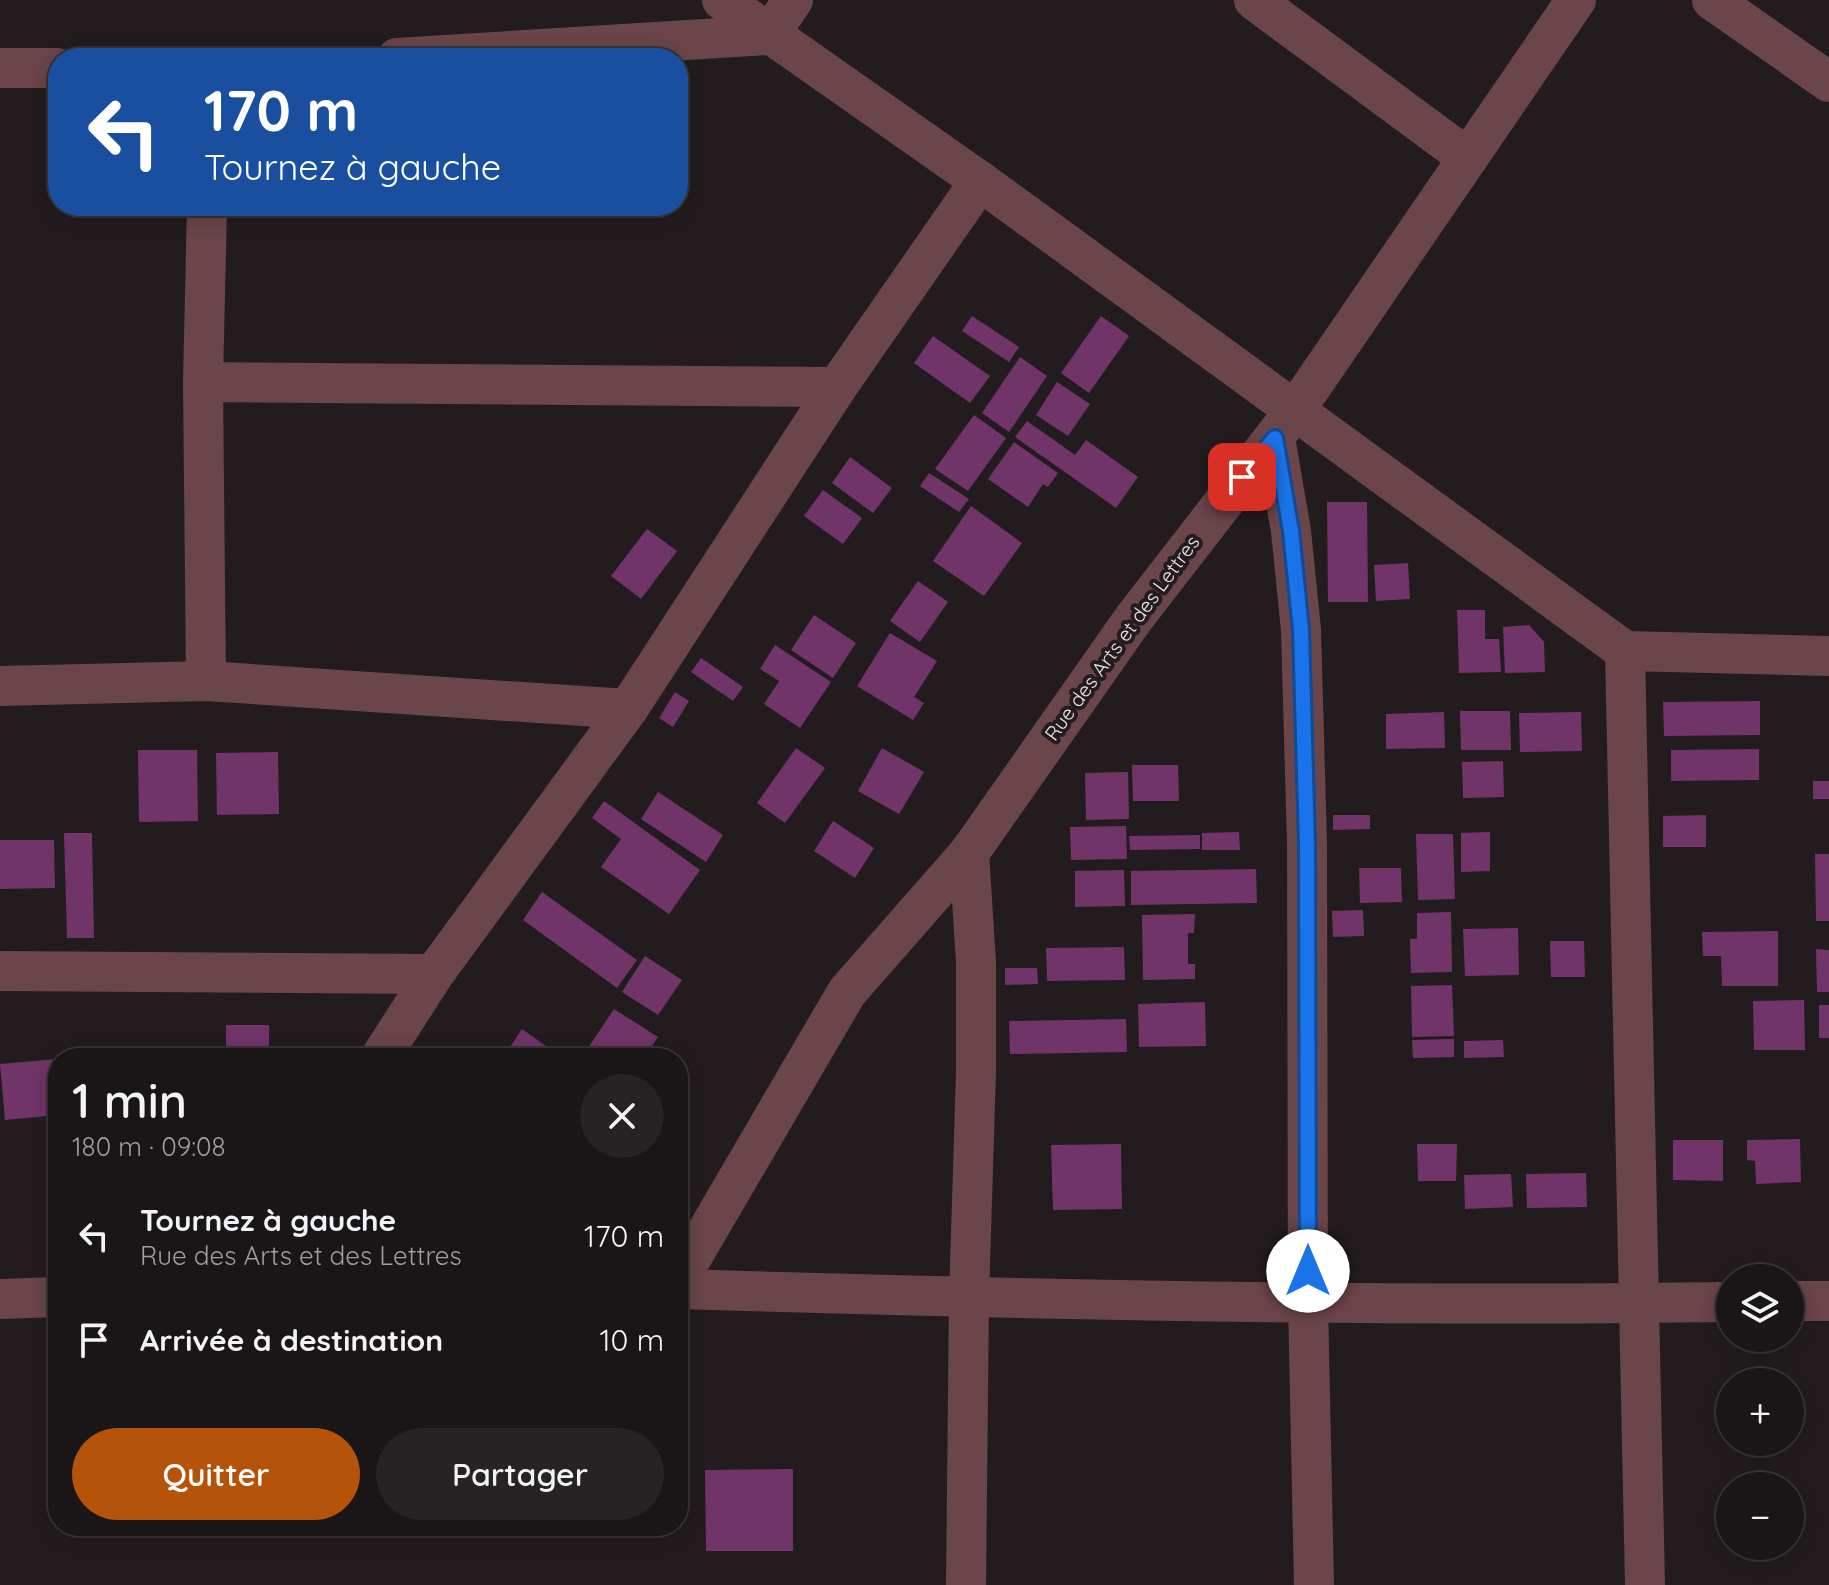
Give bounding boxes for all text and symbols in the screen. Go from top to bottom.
text: 170 m [204,75,358,145]
icon: left [72,80,176,184]
text: Tournez à gauche [204,144,501,189]
pin [1208,443,1276,511]
icon: arrive [1220,455,1264,499]
street label: Rue des Arts et des Lettres [1039,530,1204,745]
text: 1 min [72,1070,187,1130]
button: close [580,1074,664,1158]
text: 180 m · 09:08 [72,1130,226,1163]
text: Tournez à gauche [140,1201,396,1239]
icon: left [72,1214,116,1258]
text: 170 m [584,1217,664,1255]
position arrow [1266,1229,1350,1313]
text: Rue des Arts et des Lettres [140,1239,462,1272]
map controls [1716,1264,1804,1560]
button: layers [1716,1264,1804,1352]
icon: arrive [72,1318,116,1362]
text: Arrivée à destination [140,1321,443,1359]
text: 10 m [600,1321,664,1359]
button: + [1716,1368,1804,1456]
button: Quitter [72,1428,360,1520]
button: Partager [376,1428,664,1520]
button: − [1716,1472,1804,1560]

